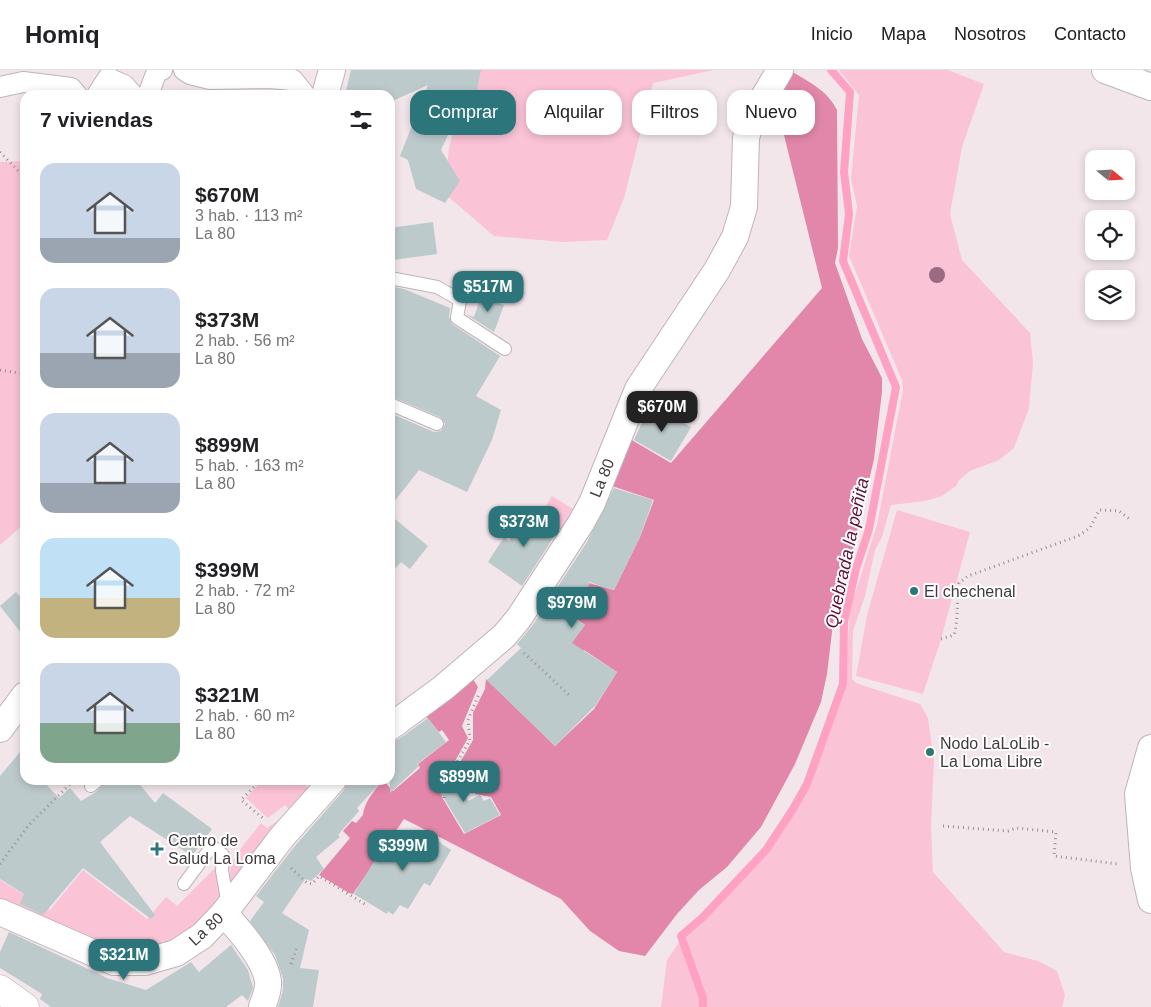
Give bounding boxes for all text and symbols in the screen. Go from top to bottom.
text: Homiq [25,21,100,48]
text: Inicio [811,24,853,44]
text: Mapa [881,24,926,44]
text: Nosotros [954,24,1026,44]
text: Contacto [1054,24,1126,44]
chip: Comprar [410,90,516,135]
chip: Alquilar [526,90,622,135]
chip: Filtros [632,90,717,135]
chip: Nuevo [727,90,815,135]
icon: filters [347,106,375,134]
text: 7 viviendas [40,108,153,131]
north arrow [1085,150,1135,200]
map controls [1085,150,1135,320]
icon: home [80,183,140,243]
text: $670M [195,183,259,206]
text: 3 hab. · 113 m² [195,207,302,224]
button: locate [1085,210,1135,260]
text: La 80 [195,225,235,242]
pin: $517M [453,270,523,313]
button: layers [1085,270,1135,320]
text: $517M [464,278,512,295]
icon: home [80,308,140,368]
text: $373M [195,308,259,331]
text: 2 hab. · 56 m² [195,332,295,349]
text: La 80 [195,350,235,367]
pin: $670M [627,390,697,433]
text: $670M [638,398,686,415]
icon: home [80,433,140,493]
text: $899M [195,433,259,456]
street label: La 80 [587,456,617,500]
text: 5 hab. · 163 m² [195,457,304,474]
text: La 80 [195,475,235,492]
water label: Quebrada la peñita [821,476,873,630]
pin: $373M [489,506,559,548]
text: $373M [500,513,548,530]
icon: home [80,558,140,618]
text: $399M [195,558,259,581]
text: 2 hab. · 72 m² [195,582,295,599]
place label: El chechenal [924,583,1016,600]
marker: El chechenal [908,585,920,597]
pin: $979M [537,586,607,629]
text: $979M [548,594,596,611]
text: La 80 [195,600,235,617]
icon: home [80,683,140,743]
text: $321M [195,683,259,706]
text: 2 hab. · 60 m² [195,707,295,724]
text: La 80 [195,725,235,742]
place label: Nodo LaLoLib - La Loma Libre [940,735,1049,770]
marker: Nodo LaLoLib - La Loma Libre [924,746,936,758]
pin: $899M [429,760,499,803]
text: $899M [440,768,488,785]
pin: $399M [368,830,438,872]
place label: Centro de Salud La Loma [168,832,276,867]
text: $399M [379,837,427,854]
marker: Centro de Salud La Loma [150,842,164,856]
street label: La 80 [186,909,227,949]
pin: $321M [89,938,159,981]
text: $321M [100,946,148,963]

